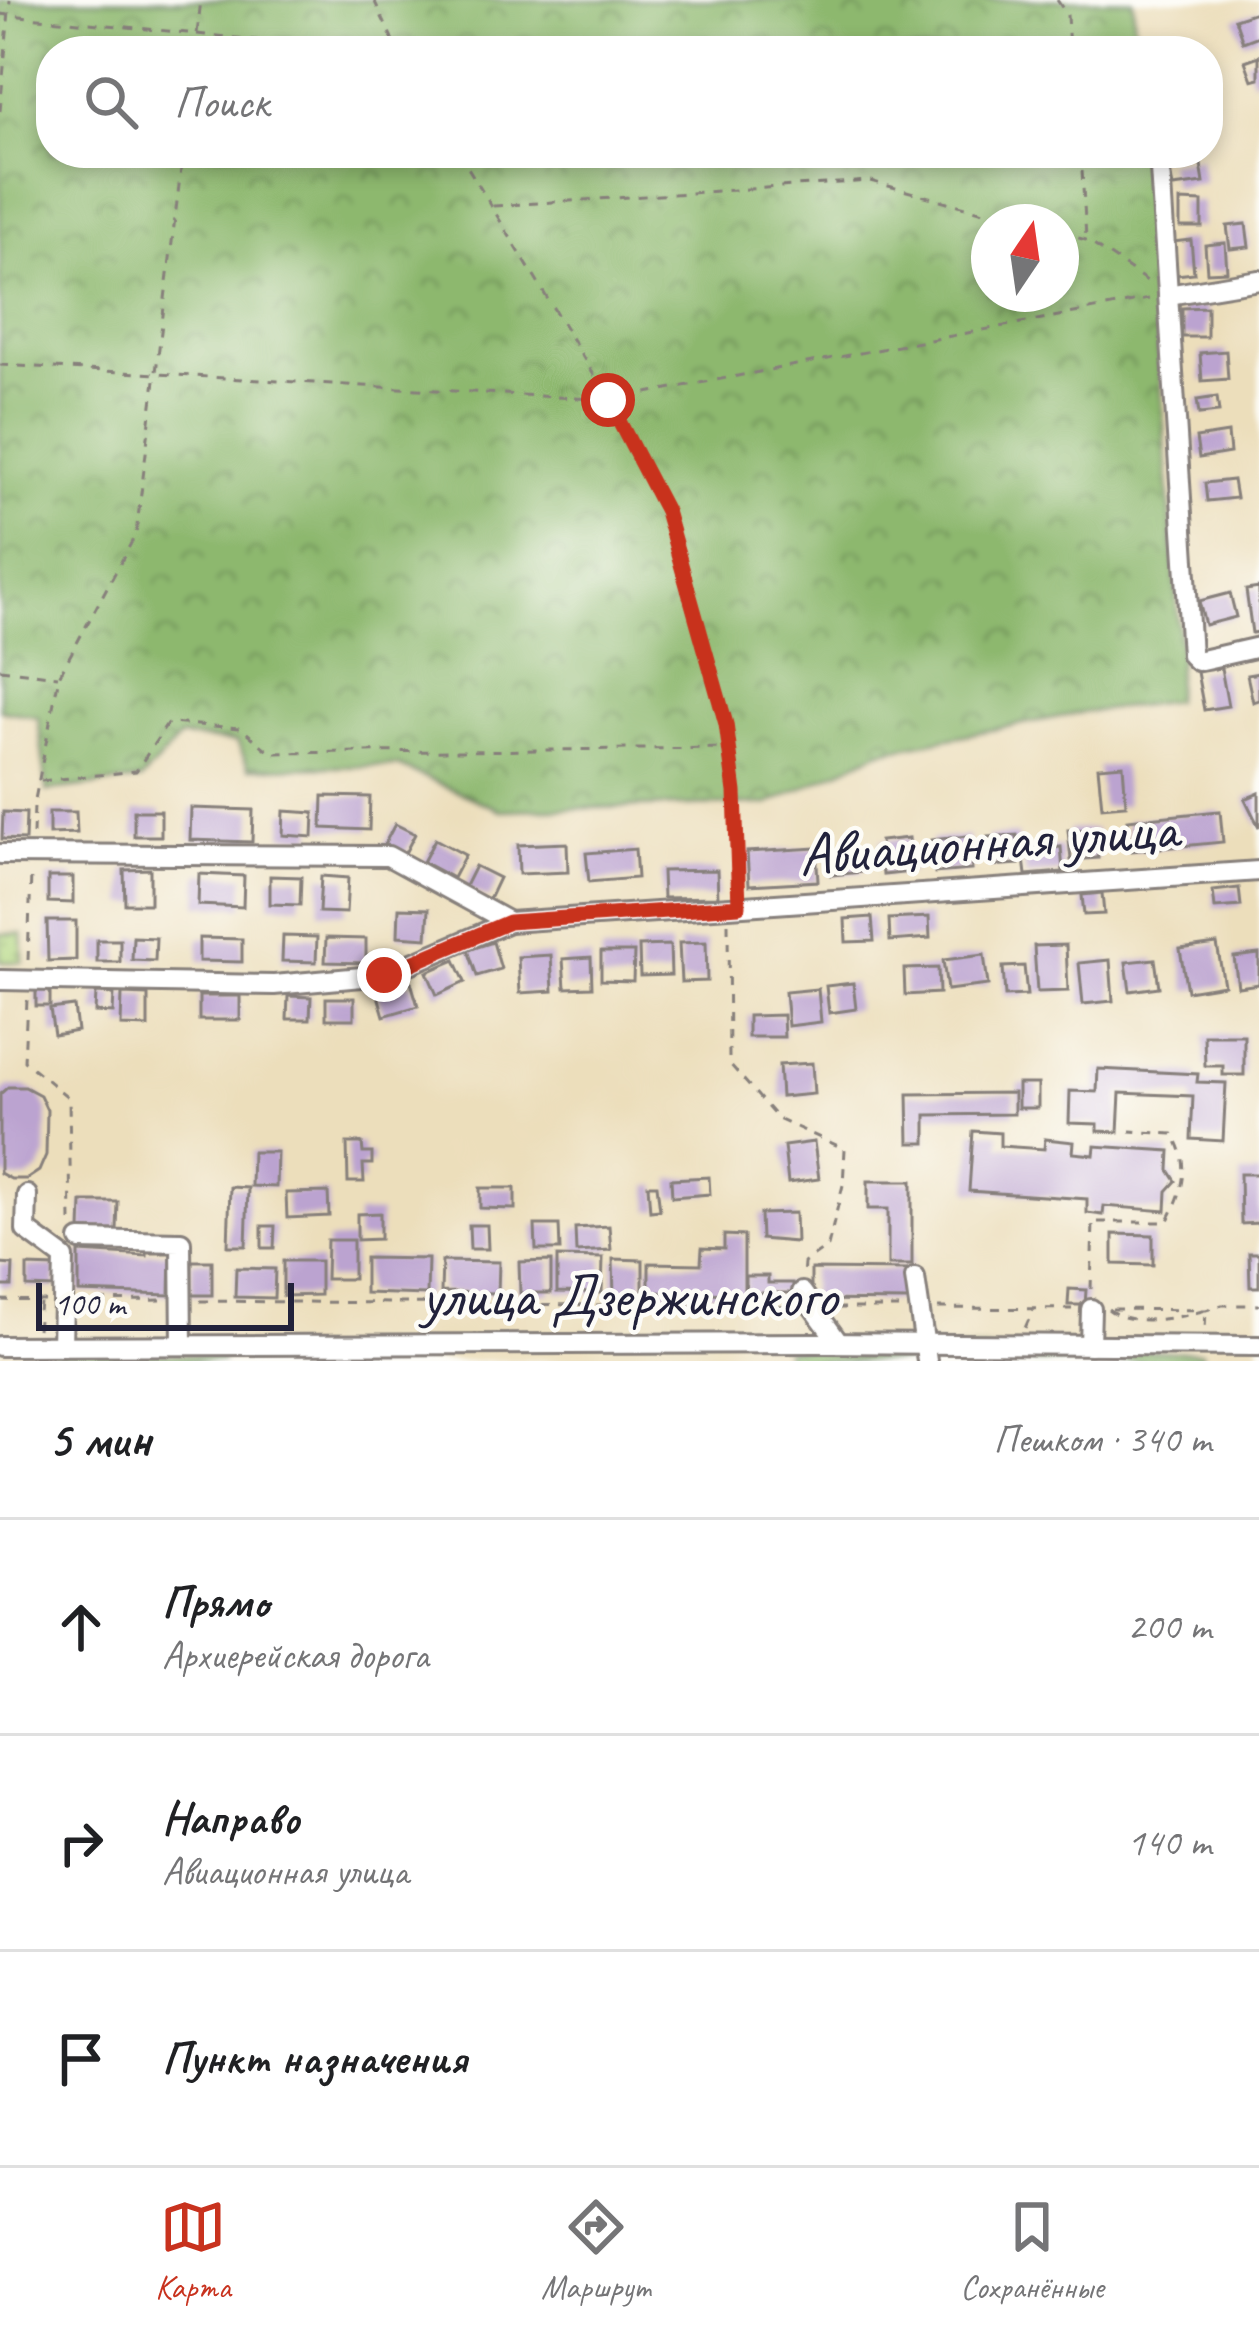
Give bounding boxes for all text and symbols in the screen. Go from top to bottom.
search box [36,36,1223,168]
icon: search [78,69,144,135]
text: Поиск [174,74,269,131]
north arrow [971,204,1079,312]
route start [581,373,635,427]
street label: Авиационная улица [796,789,1185,892]
route end [357,948,411,1002]
street label: улица Дзержинского [418,1258,840,1334]
scale bar [36,1277,294,1330]
text: 100 m [54,1283,125,1325]
text: 5 мин [48,1407,151,1471]
text: Пешком · 340 m [993,1415,1211,1464]
text: Прямо [162,1574,269,1631]
icon: ahead [48,1594,114,1660]
text: 200 m [1127,1602,1211,1651]
text: Архиерейская дорога [162,1631,429,1680]
text: Направо [162,1790,300,1847]
icon: right [48,1810,114,1876]
text: 140 m [1127,1818,1211,1867]
text: Авиационная улица [162,1847,408,1896]
icon: arrive [48,2026,114,2092]
text: Пункт назначения [162,2030,467,2087]
tab: Карта [155,2194,231,2308]
tab: Маршрут [541,2194,650,2308]
tab: Сохранённые [960,2194,1104,2308]

